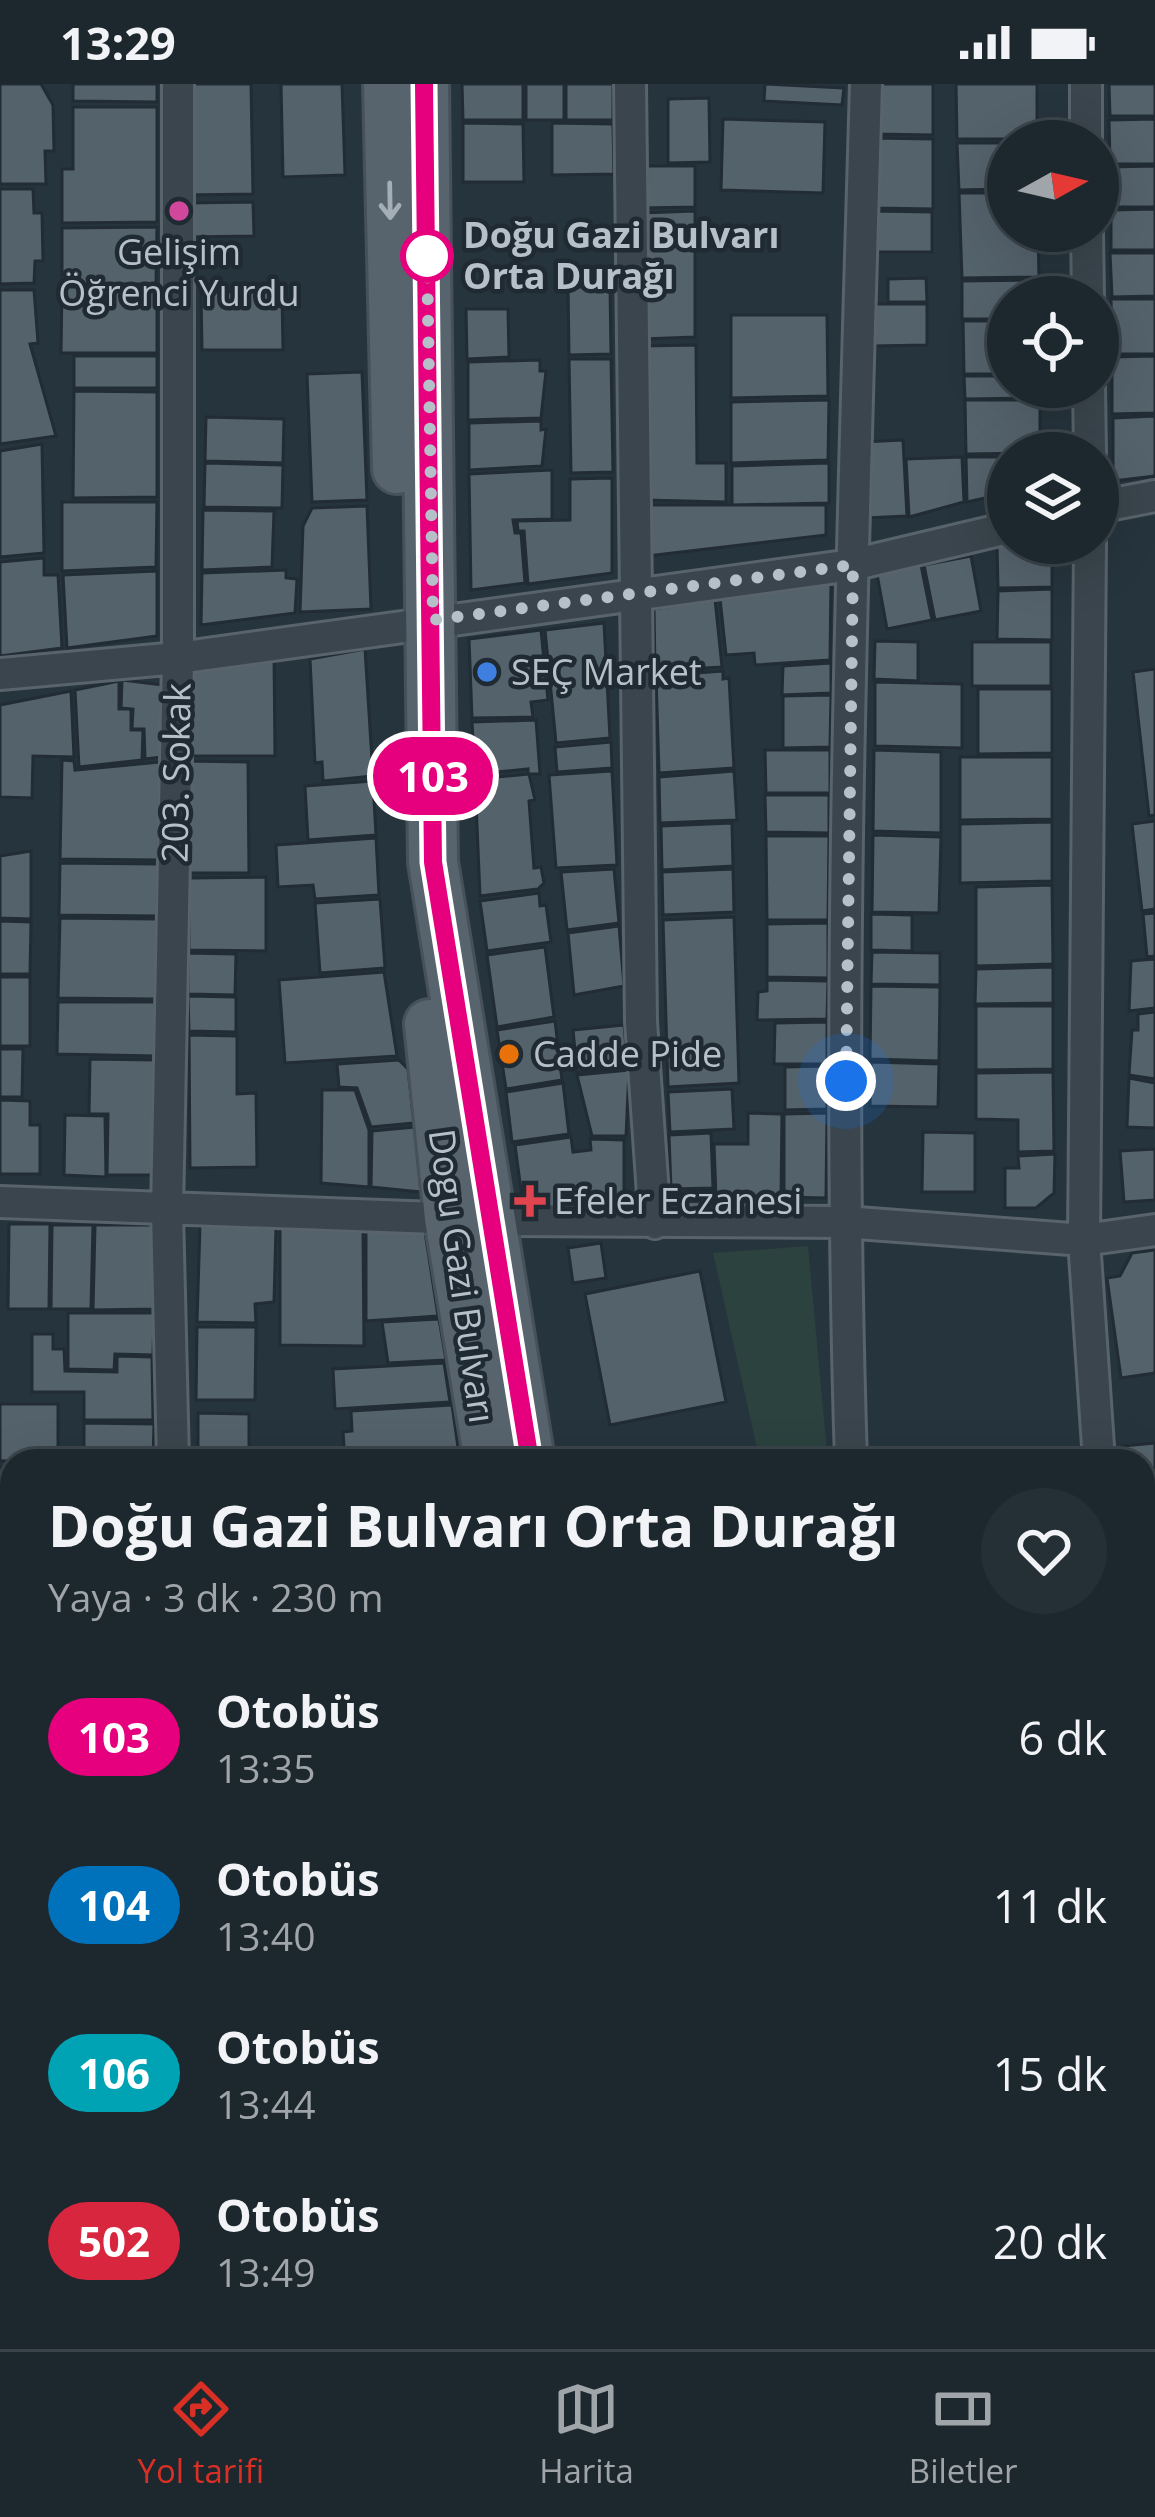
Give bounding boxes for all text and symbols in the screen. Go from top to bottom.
text: 13:29 [60,12,176,73]
north arrow [987,120,1119,252]
map controls [987,120,1119,564]
one-way arrow [379,181,402,220]
marker: Gelişim Öğrenci Yurdu [166,198,192,224]
place label: Doğu Gazi Bulvarı Orta Durağı [463,210,779,300]
place label: Gelişim Öğrenci Yurdu [58,227,300,317]
marker: Doğu Gazi Bulvarı Orta Durağı [402,231,452,281]
button: locate [987,276,1119,408]
button: layers [987,432,1119,564]
place label: SEÇ Market [511,647,702,696]
marker: SEÇ Market [474,659,500,685]
street label: 203. Sokak [149,683,202,863]
line badge: 103 [364,737,502,815]
text: 103 [397,747,469,804]
place label: Cadde Pide [533,1029,722,1078]
marker: Cadde Pide [496,1041,522,1067]
your location [816,1051,876,1111]
street label: Dogu Gazi Bulvarı [418,1126,507,1426]
place label: Efeler Eczanesi [554,1176,802,1225]
marker: Efeler Eczanesi [517,1188,543,1214]
text: Doğu Gazi Bulvarı Orta Durağı [48,1486,899,1564]
button: heart [981,1488,1107,1614]
text: Yaya · 3 dk · 230 m [48,1570,384,1623]
text: Otobüs [216,1680,380,1741]
text: 6 dk [1018,1707,1107,1768]
text: 103 [78,1708,150,1765]
text: 13:35 [216,1741,315,1794]
text: Otobüs [216,1848,380,1909]
text: 11 dk [993,1875,1107,1936]
text: 104 [78,1876,150,1933]
text: 13:40 [216,1909,315,1962]
text: Otobüs [216,2016,380,2077]
text: 15 dk [993,2043,1107,2104]
text: 106 [78,2044,150,2101]
text: 13:44 [216,2077,315,2130]
text: Otobüs [216,2184,380,2245]
text: 20 dk [993,2211,1107,2272]
text: 502 [78,2212,150,2269]
text: 13:49 [216,2245,315,2298]
tab: Yol tarifi [138,2376,264,2493]
tab: Harita [539,2376,634,2493]
tab: Biletler [909,2376,1017,2493]

